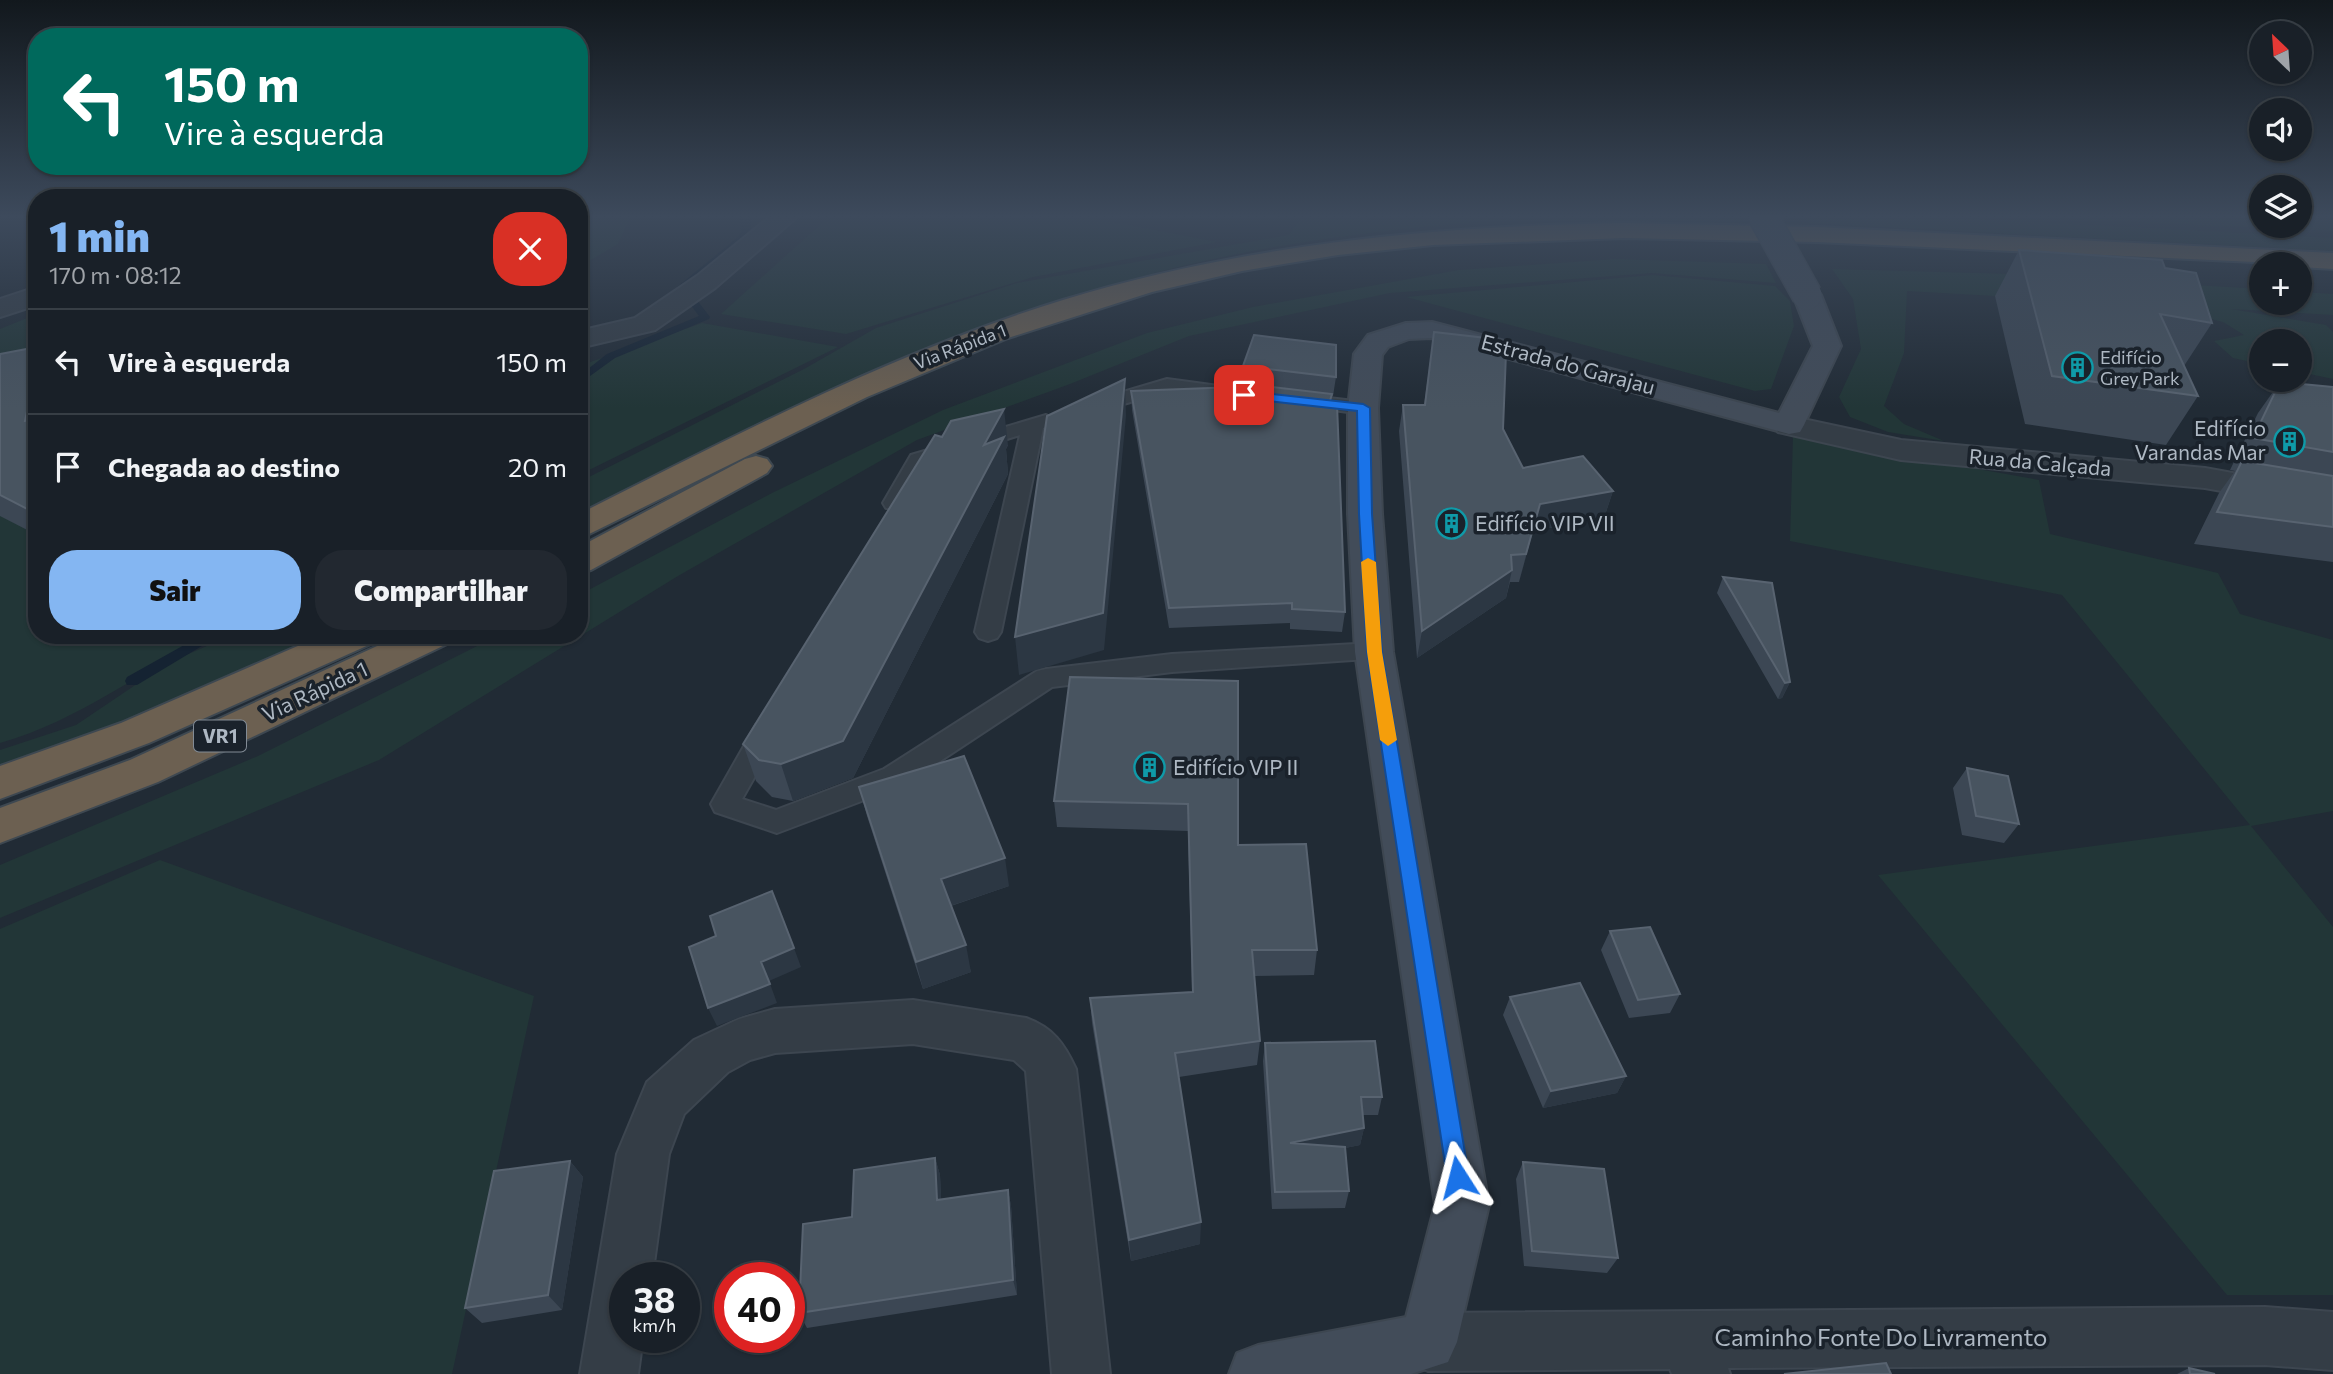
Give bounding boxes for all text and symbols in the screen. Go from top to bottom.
north arrow [2249,21,2312,84]
map controls [2249,21,2312,392]
text: 150 m [164,52,299,112]
icon: left [49,56,140,147]
button: sound [2249,98,2312,161]
text: Vire à esquerda [164,112,385,152]
button: layers [2249,175,2312,238]
text: 1 min [49,209,150,261]
button: close [493,212,567,286]
button: + [2249,252,2312,315]
text: 170 m · 08:12 [49,261,182,289]
street label: Via Rápida 1 [910,318,1009,374]
street label: Estrada do Garajau [1479,328,1658,399]
button: − [2249,329,2312,392]
icon: left [49,343,87,381]
text: Vire à esquerda [108,346,290,377]
text: 150 m [496,346,567,377]
place label: Edifício Grey Park [2100,346,2180,389]
building icon: Edifício Grey Park [2060,351,2094,385]
pin [1214,365,1274,425]
icon: arrive [1225,376,1263,414]
place label: Edifício Varandas Mar [2135,415,2266,464]
building icon: Edifício Varandas Mar [2272,424,2306,458]
street label: Rua da Calçada [1968,443,2112,480]
icon: arrive [49,448,87,486]
text: Chegada ao destino [108,451,340,482]
text: 20 m [508,451,567,482]
building icon: Edifício VIP VII [1435,507,1469,541]
place label: Edifício VIP VII [1475,510,1615,535]
button: Sair [49,550,301,630]
button: Compartilhar [315,550,567,630]
street label: Via Rápida 1 [258,655,371,726]
road number: VR1 [194,720,246,751]
building icon: Edifício VIP II [1133,751,1167,785]
place label: Edifício VIP II [1173,754,1298,779]
position arrow [1421,1140,1495,1214]
speed limit sign: 40 [714,1262,805,1353]
text: 38 [633,1277,676,1320]
text: km/h [633,1314,676,1336]
street label: Caminho Fonte Do Livramento [1715,1322,2047,1351]

